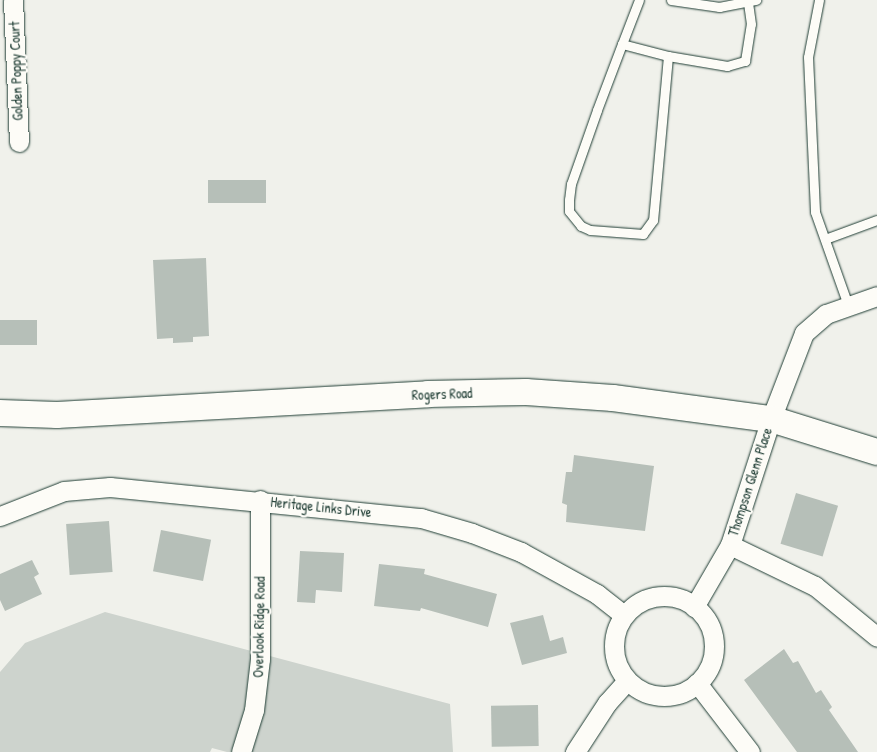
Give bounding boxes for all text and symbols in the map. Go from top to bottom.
street label: Golden Poppy Court [6,21,26,121]
street label: Rogers Road [411,385,473,403]
street label: Thompson Glenn Place [725,426,775,538]
street label: Heritage Links Drive [270,493,372,521]
street label: Overlook Ridge Road [250,576,268,678]

